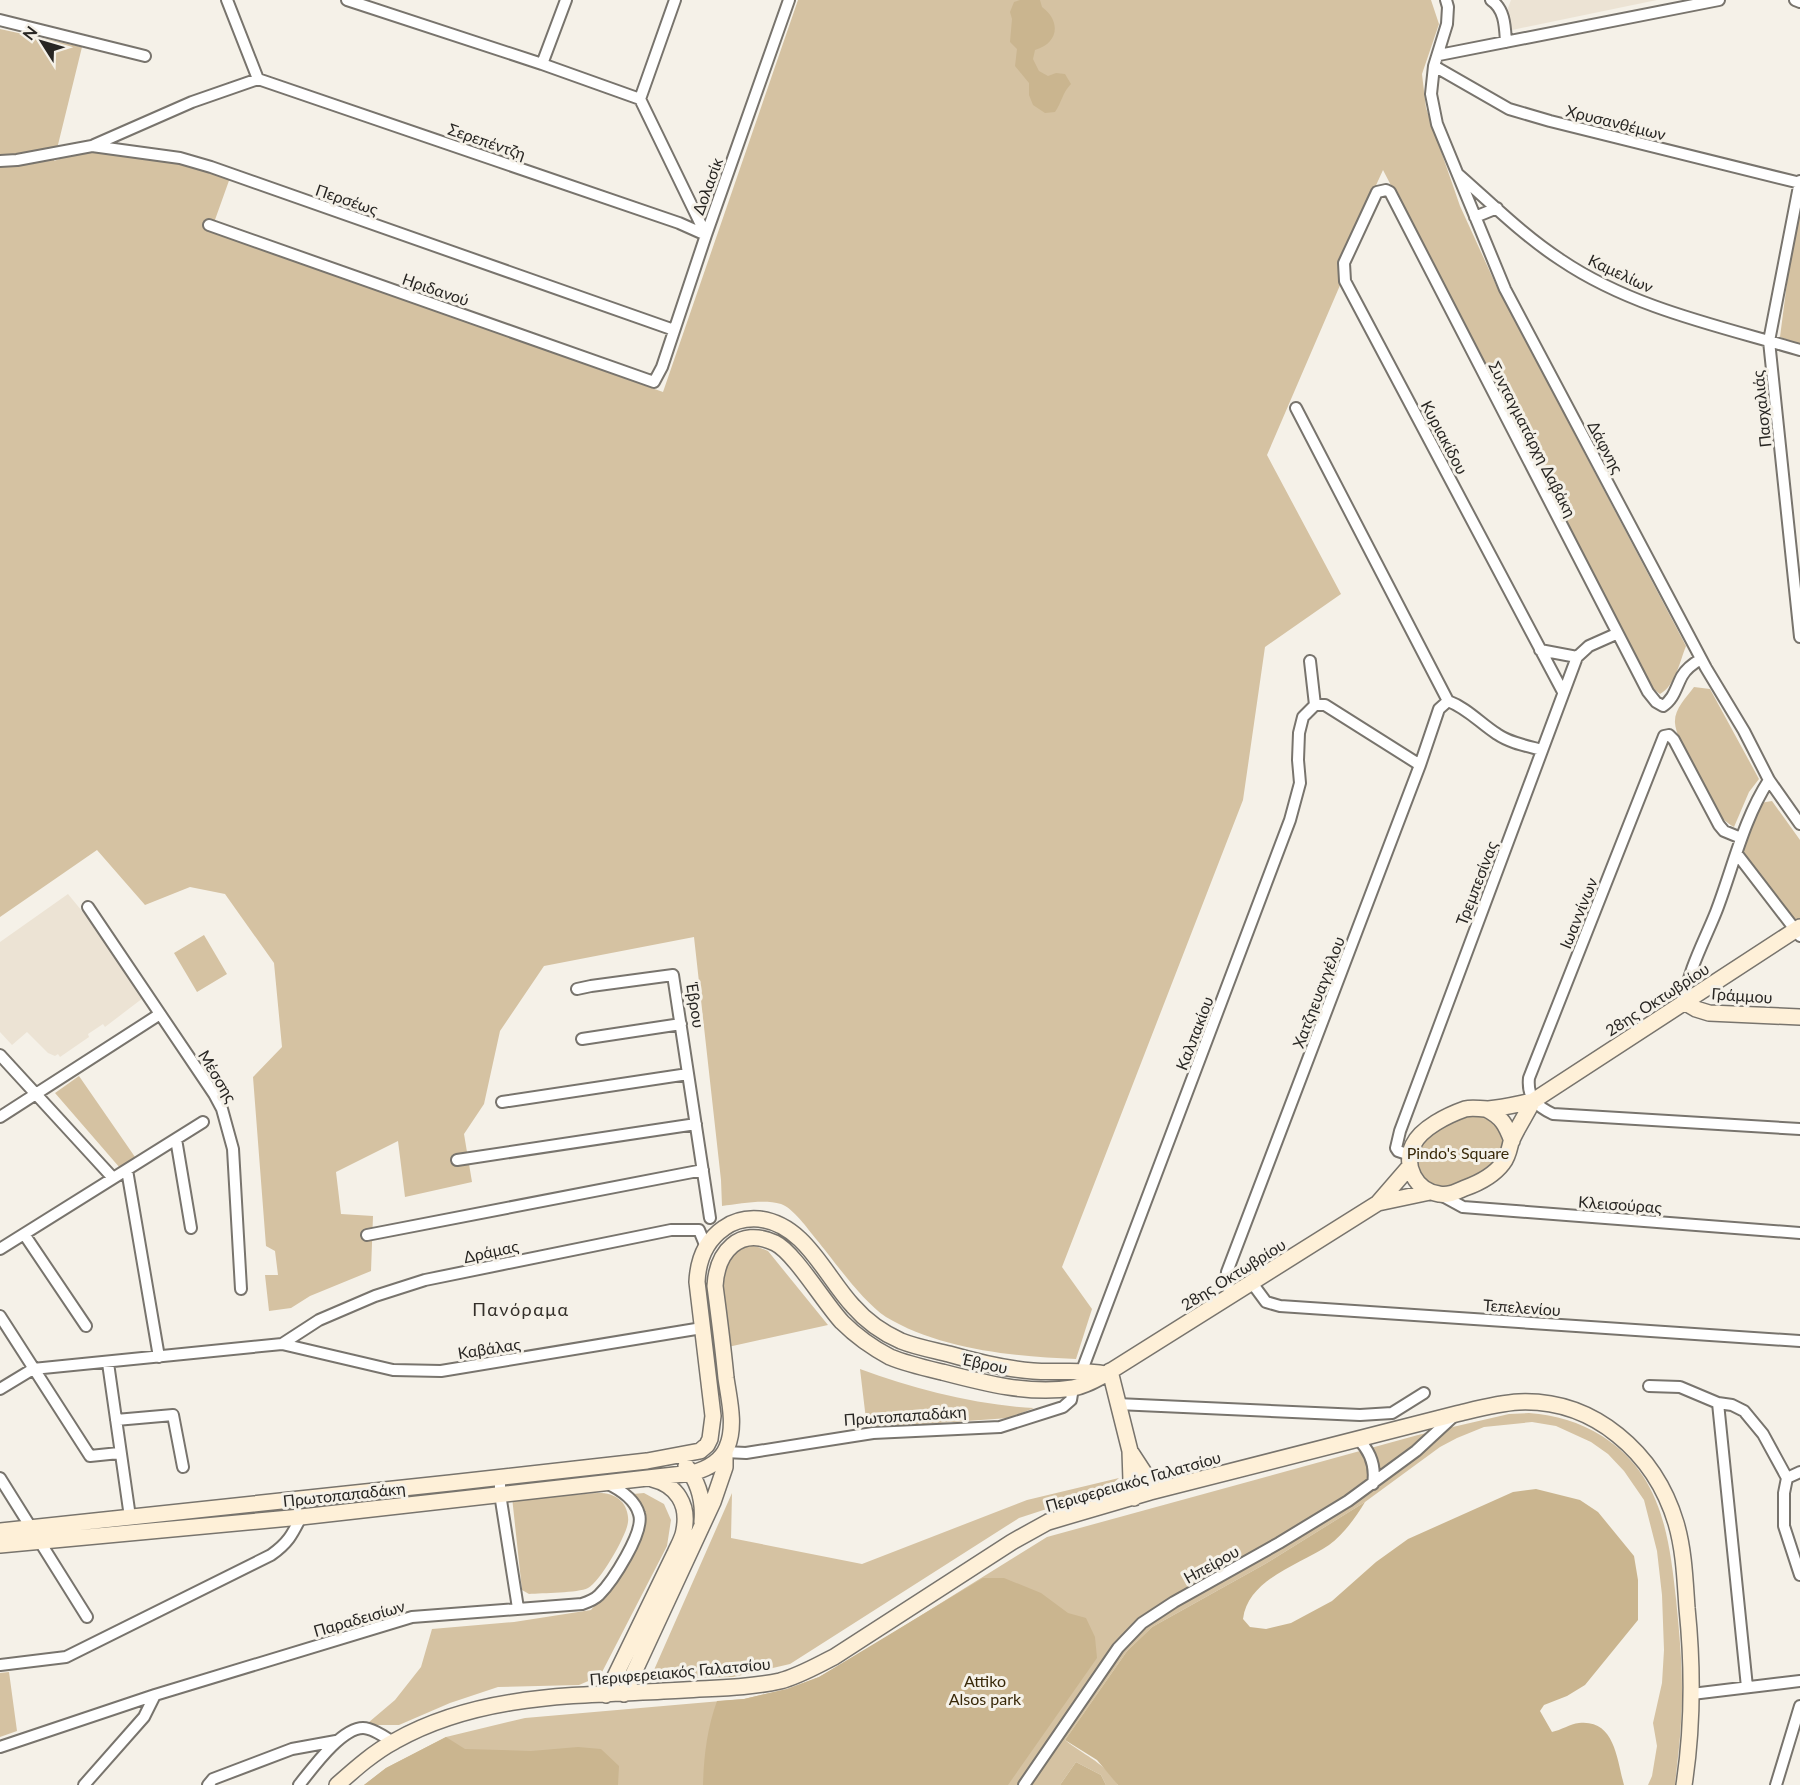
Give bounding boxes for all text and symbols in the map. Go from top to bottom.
north arrow [12,12,72,72]
text: N [18,22,41,43]
street label: Χρυσανθέμων [1564,100,1668,144]
street label: Σερεπέντζη [446,119,528,163]
street label: Δολασίκ [688,154,726,217]
street label: Περσέως [313,180,381,219]
street label: Καμελίων [1586,250,1656,296]
street label: Ηριδανού [400,269,472,309]
street label: Συνταγματάρχη Δαβάκη [1485,358,1581,520]
street label: Πασχαλιάς [1747,369,1774,449]
street label: Κυριακίδου [1418,397,1472,477]
street label: Δάφνης [1584,417,1628,477]
street label: Τρεμπεσίνας [1451,838,1501,928]
street label: Ιωαννίνων [1555,875,1601,951]
street label: Χατζηευαγγέλου [1288,933,1348,1051]
street label: 28ης Οκτωβρίου [1602,958,1712,1040]
street label: Έβρου [683,981,709,1029]
street label: Γράμμου [1711,983,1773,1007]
street label: Καλπακίου [1171,993,1217,1073]
street label: Μέσσης [195,1046,241,1106]
park label: Pindo's Square [1407,1143,1509,1162]
street label: Κλεισούρας [1577,1192,1663,1216]
street label: 28ης Οκτωβρίου [1177,1234,1289,1314]
street label: Δράμας [462,1236,521,1266]
street label: Τεπελενίου [1482,1295,1562,1319]
district label: Πανόραμα [472,1298,570,1320]
street label: Καβάλας [456,1334,522,1362]
street label: Έβρου [960,1349,1010,1377]
street label: Πρωτοπαπαδάκη [843,1401,967,1429]
street label: Περιφερειακός Γαλατσίου [1043,1447,1223,1515]
street label: Πρωτοπαπαδάκη [282,1478,406,1510]
street label: Ηπείρου [1180,1541,1242,1587]
street label: Παραδεισίων [311,1596,407,1640]
street label: Περιφερειακός Γαλατσίου [589,1654,771,1688]
park label: Attiko Alsos park [949,1671,1022,1708]

